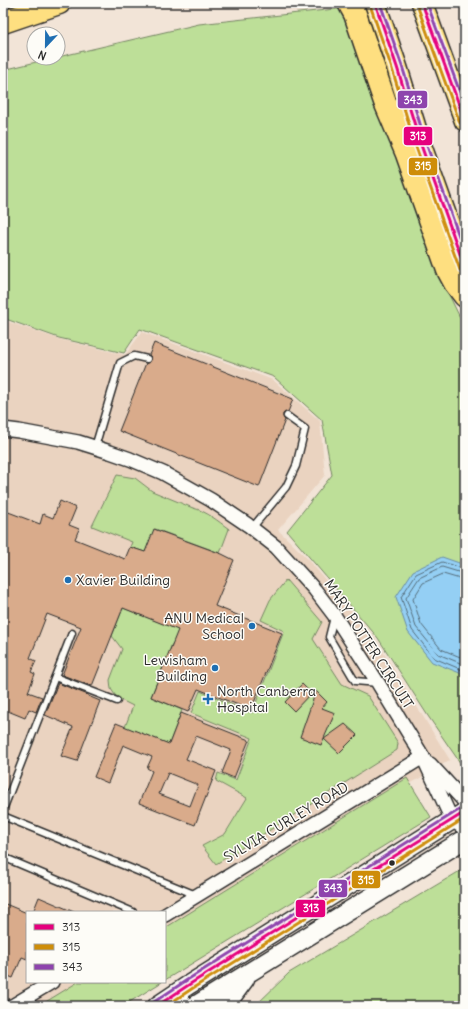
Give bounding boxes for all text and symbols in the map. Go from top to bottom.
north arrow [26,26,66,66]
text: N [36,47,48,63]
line badge: 343 [397,90,428,109]
text: 343 [404,93,422,107]
line badge: 313 [403,126,433,146]
text: 313 [410,129,426,143]
line badge: 315 [408,157,438,176]
text: 315 [415,159,431,173]
place label: Xavier Building [76,571,170,589]
marker: Xavier Building [63,575,73,585]
street label: MARY POTTER CIRCUIT [320,576,418,712]
place label: ANU Medical School [164,609,244,643]
marker: ANU Medical School [247,621,257,631]
place label: Lewisham Building [143,651,207,685]
marker: Lewisham Building [210,663,220,673]
place label: North Canberra Hospital [217,682,316,716]
marker: North Canberra Hospital [202,693,214,705]
street label: SYLVIA CURLEY ROAD [220,778,352,866]
unlabelled marker [387,858,397,868]
line badge: 315 [351,870,381,889]
text: 315 [358,873,374,887]
line badge: 343 [318,879,348,898]
text: 343 [324,881,342,895]
line badge: 313 [295,899,326,918]
text: 313 [303,901,319,915]
legend [26,911,166,983]
text: 313 [62,919,80,934]
text: 315 [62,939,80,954]
text: 343 [62,959,83,974]

